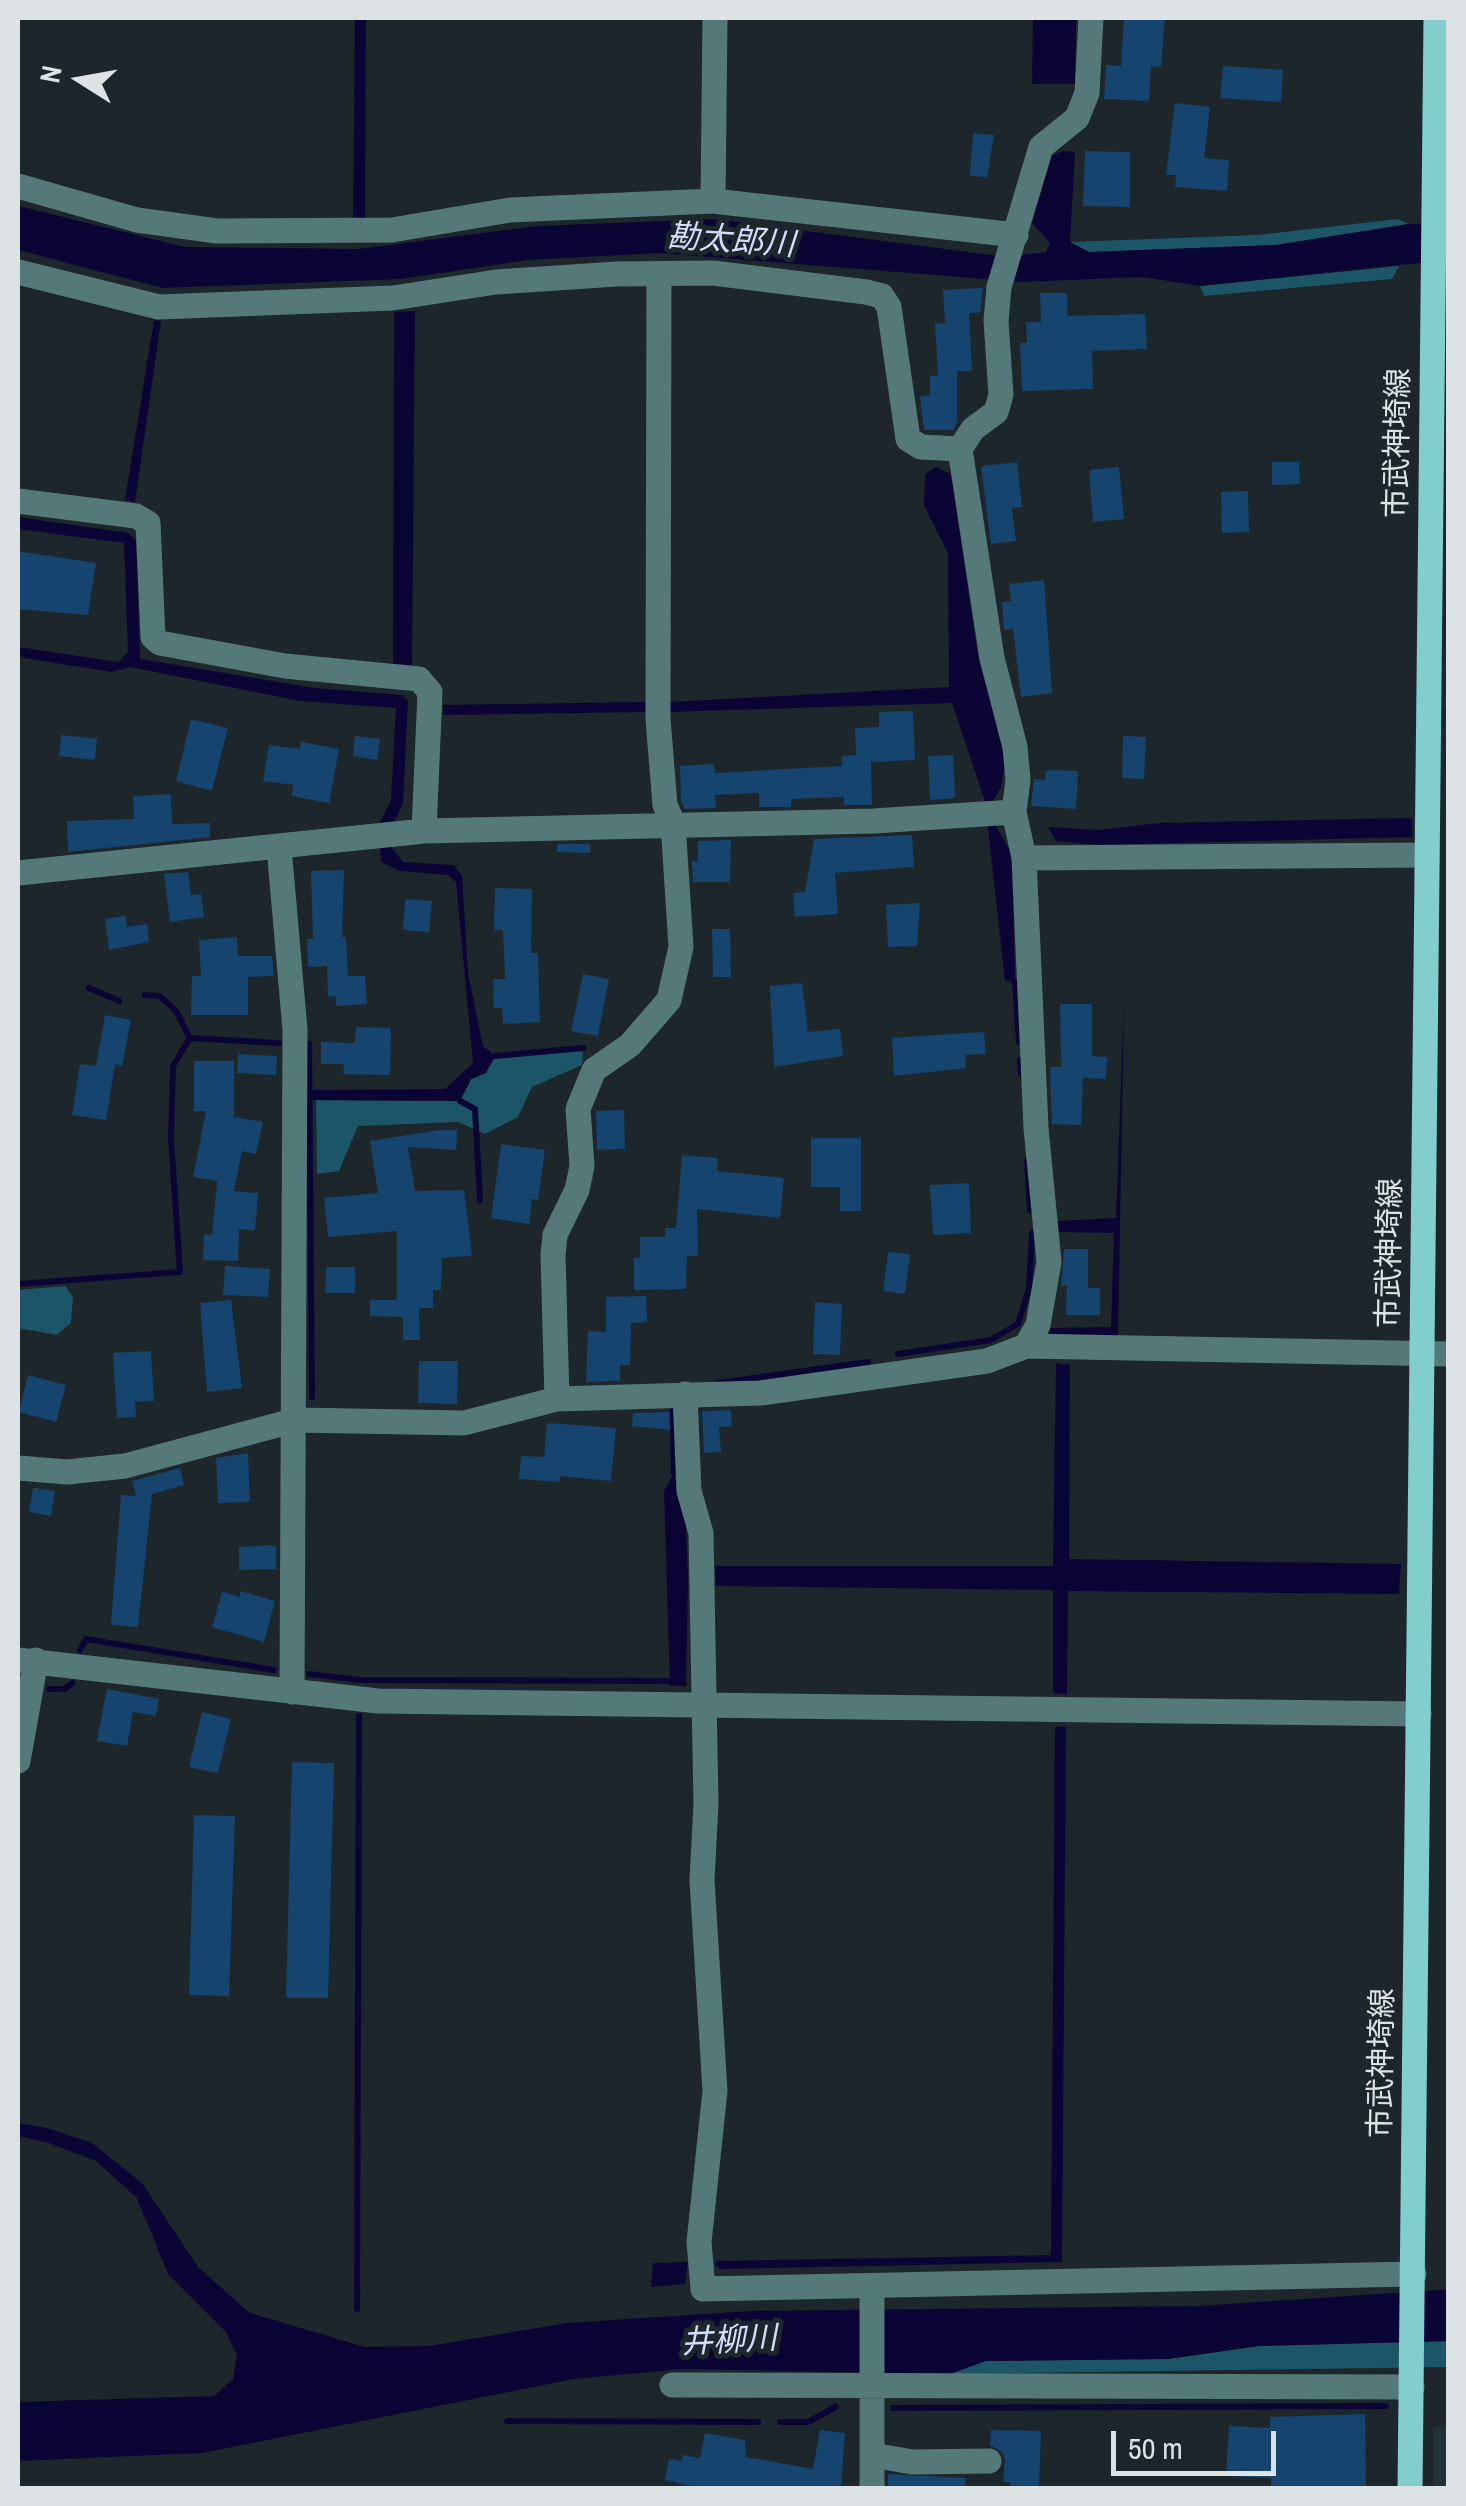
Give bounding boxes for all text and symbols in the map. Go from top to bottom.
north arrow [30,30,130,130]
text: N [30,63,71,86]
water label: 勘太郎川 [666,218,796,266]
street label: 市武神埼線 [1380,368,1418,518]
street label: 市武神埼線 [1372,1178,1410,1328]
street label: 市武神埼線 [1364,1988,1402,2138]
water label: 井柳川 [680,2320,778,2364]
scale bar [1116,2411,1281,2473]
text: 50 m [1128,2428,1183,2468]

